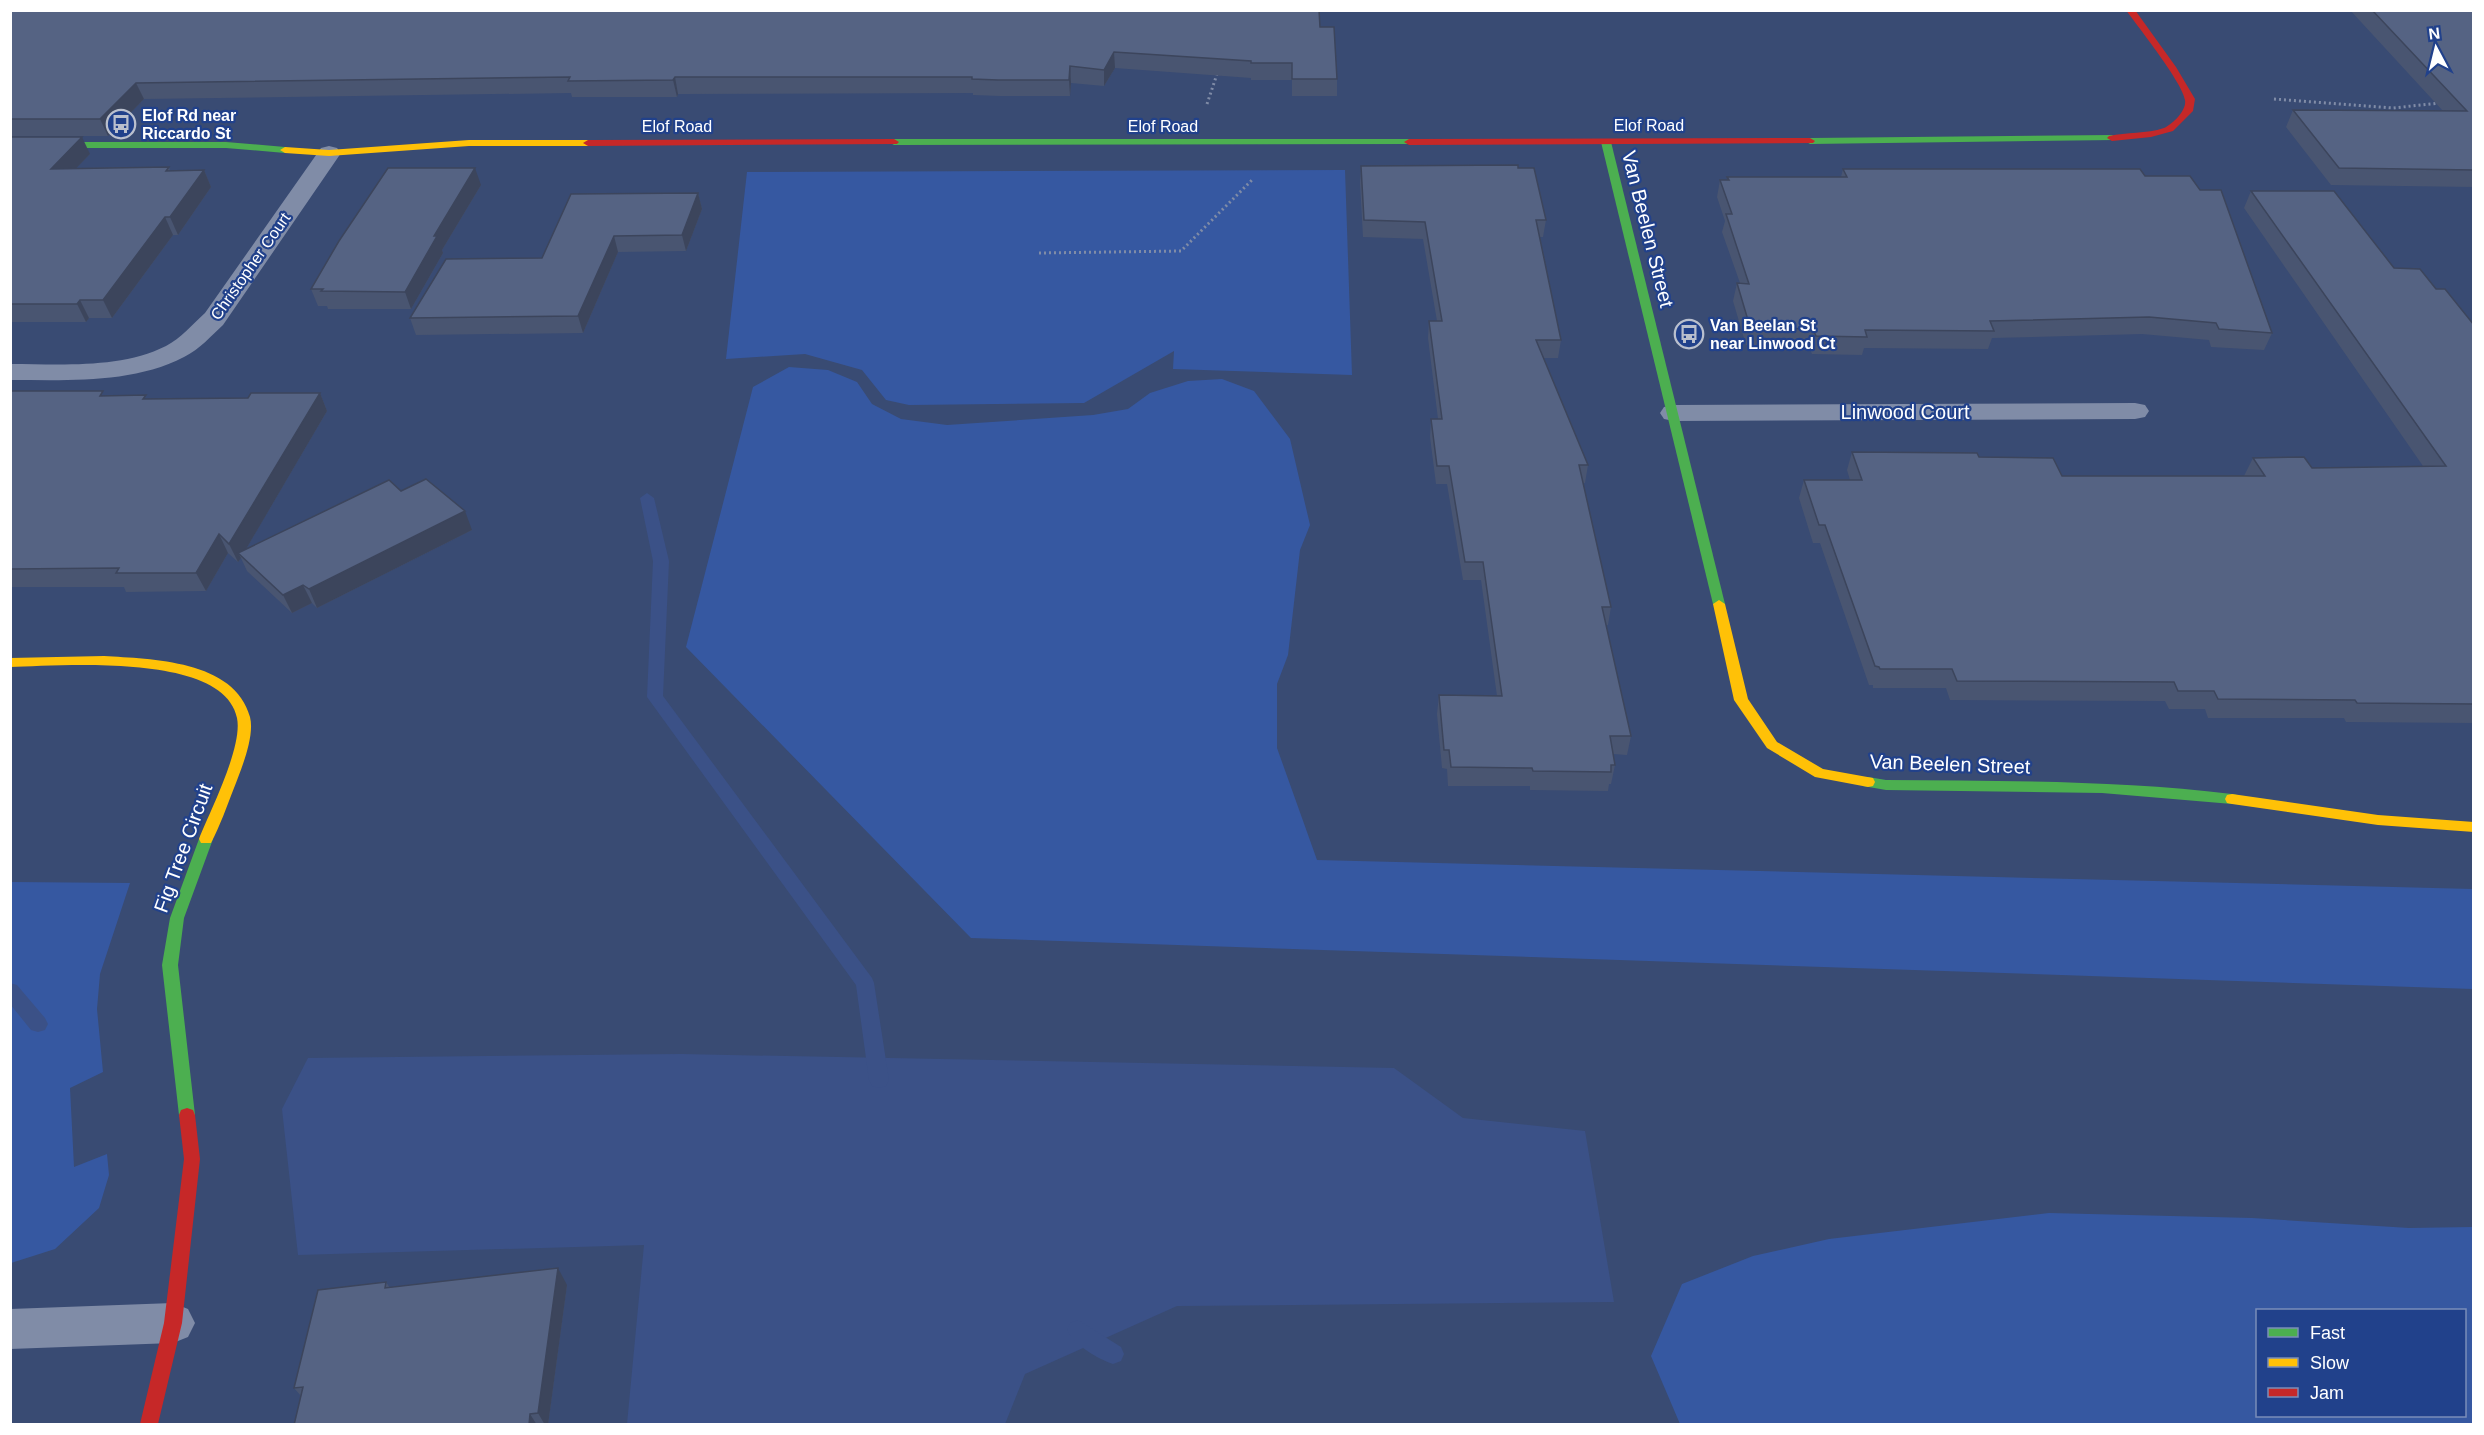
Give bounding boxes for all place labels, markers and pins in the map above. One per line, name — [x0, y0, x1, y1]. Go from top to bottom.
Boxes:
place label: Elof Rd near Riccardo St — [142, 107, 236, 142]
bus stop icon: Elof Rd near Riccardo St — [105, 108, 137, 140]
place label: Van Beelan St near Linwood Ct — [1710, 317, 1836, 352]
bus stop icon: Van Beelan St near Linwood Ct — [1673, 318, 1705, 350]

